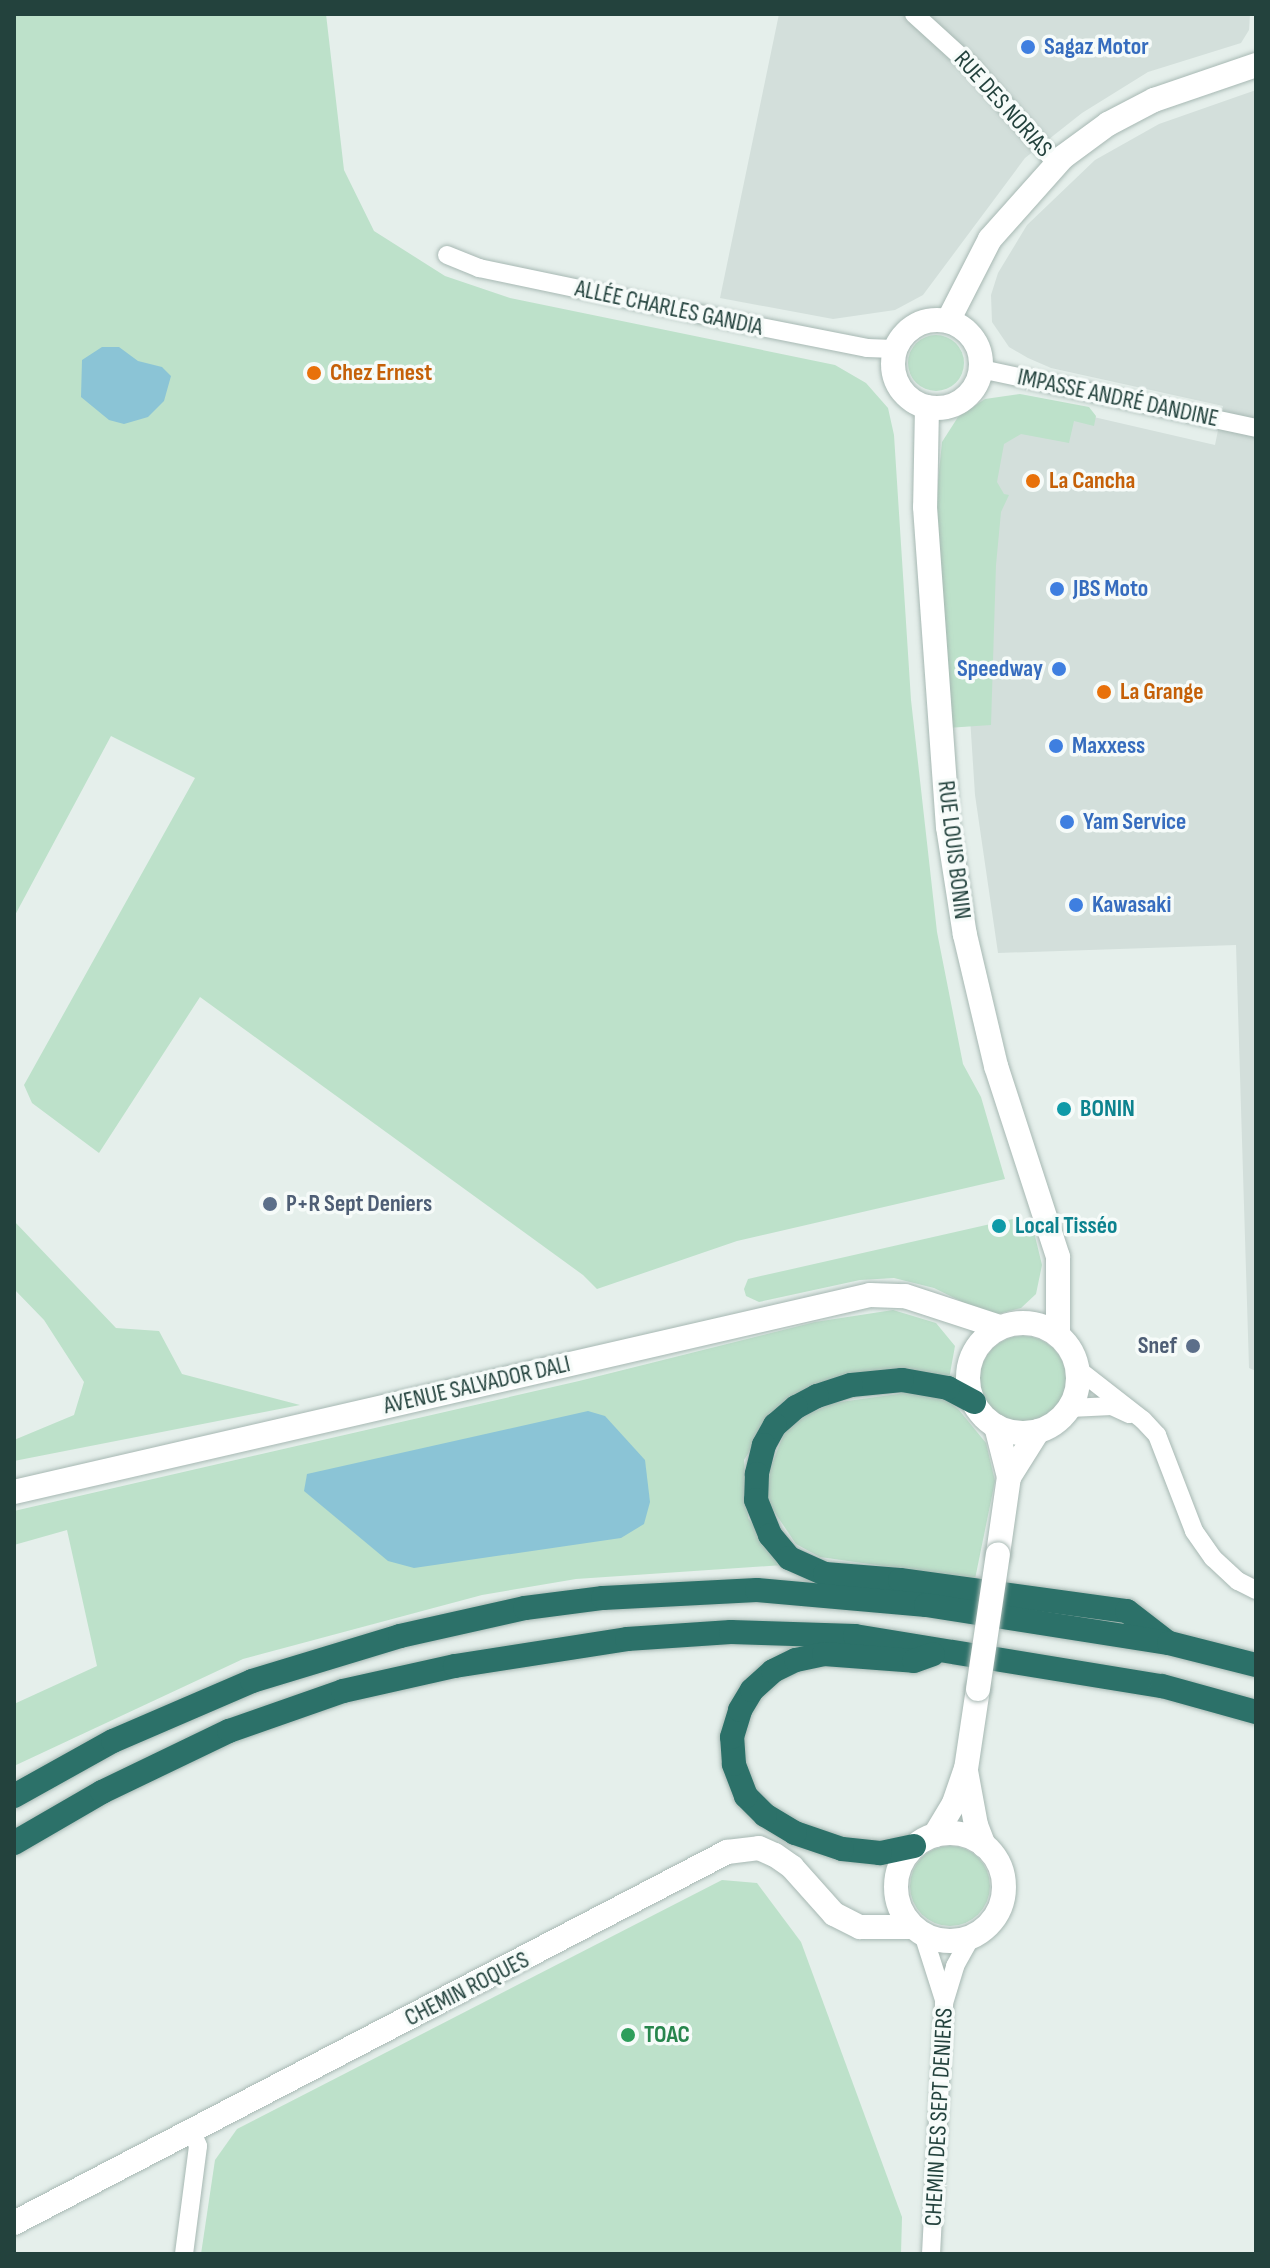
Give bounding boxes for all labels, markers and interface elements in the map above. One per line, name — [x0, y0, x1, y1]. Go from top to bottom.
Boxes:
place label: Sagaz Motor — [1044, 33, 1149, 61]
marker: Sagaz Motor — [1019, 38, 1037, 56]
street label: RUE DES NORIAS — [948, 45, 1058, 163]
street label: ALLÉE CHARLES GANDIA — [573, 274, 765, 342]
place label: Chez Ernest — [330, 359, 432, 387]
street label: IMPASSE ANDRÉ DANDINE — [1015, 363, 1221, 433]
marker: Chez Ernest — [305, 364, 323, 382]
place label: La Cancha — [1049, 467, 1135, 495]
marker: La Cancha — [1024, 472, 1042, 490]
place label: JBS Moto — [1073, 575, 1148, 603]
marker: JBS Moto — [1048, 580, 1066, 598]
place label: Speedway — [957, 655, 1043, 683]
marker: Speedway — [1050, 660, 1068, 678]
place label: La Grange — [1120, 678, 1204, 706]
marker: La Grange — [1095, 683, 1113, 701]
place label: Maxxess — [1072, 732, 1145, 760]
marker: Maxxess — [1047, 737, 1065, 755]
street label: RUE LOUIS BONIN — [931, 779, 977, 921]
place label: Yam Service — [1083, 808, 1186, 836]
marker: Yam Service — [1058, 813, 1076, 831]
place label: Kawasaki — [1092, 891, 1171, 919]
marker: Kawasaki — [1067, 896, 1085, 914]
place label: BONIN — [1080, 1095, 1135, 1123]
marker: BONIN — [1055, 1100, 1073, 1118]
place label: P+R Sept Deniers — [286, 1190, 432, 1218]
marker: P+R Sept Deniers — [261, 1195, 279, 1213]
place label: Local Tisséo — [1015, 1212, 1117, 1240]
marker: Local Tisséo — [990, 1217, 1008, 1235]
place label: Snef — [1138, 1332, 1177, 1360]
marker: Snef — [1184, 1337, 1202, 1355]
street label: AVENUE SALVADOR DALI — [381, 1350, 573, 1420]
street label: CHEMIN ROQUES — [400, 1945, 534, 2033]
street label: CHEMIN DES SEPT DENIERS — [919, 2007, 959, 2227]
place label: TOAC — [644, 2021, 690, 2049]
marker: TOAC — [619, 2026, 637, 2044]

